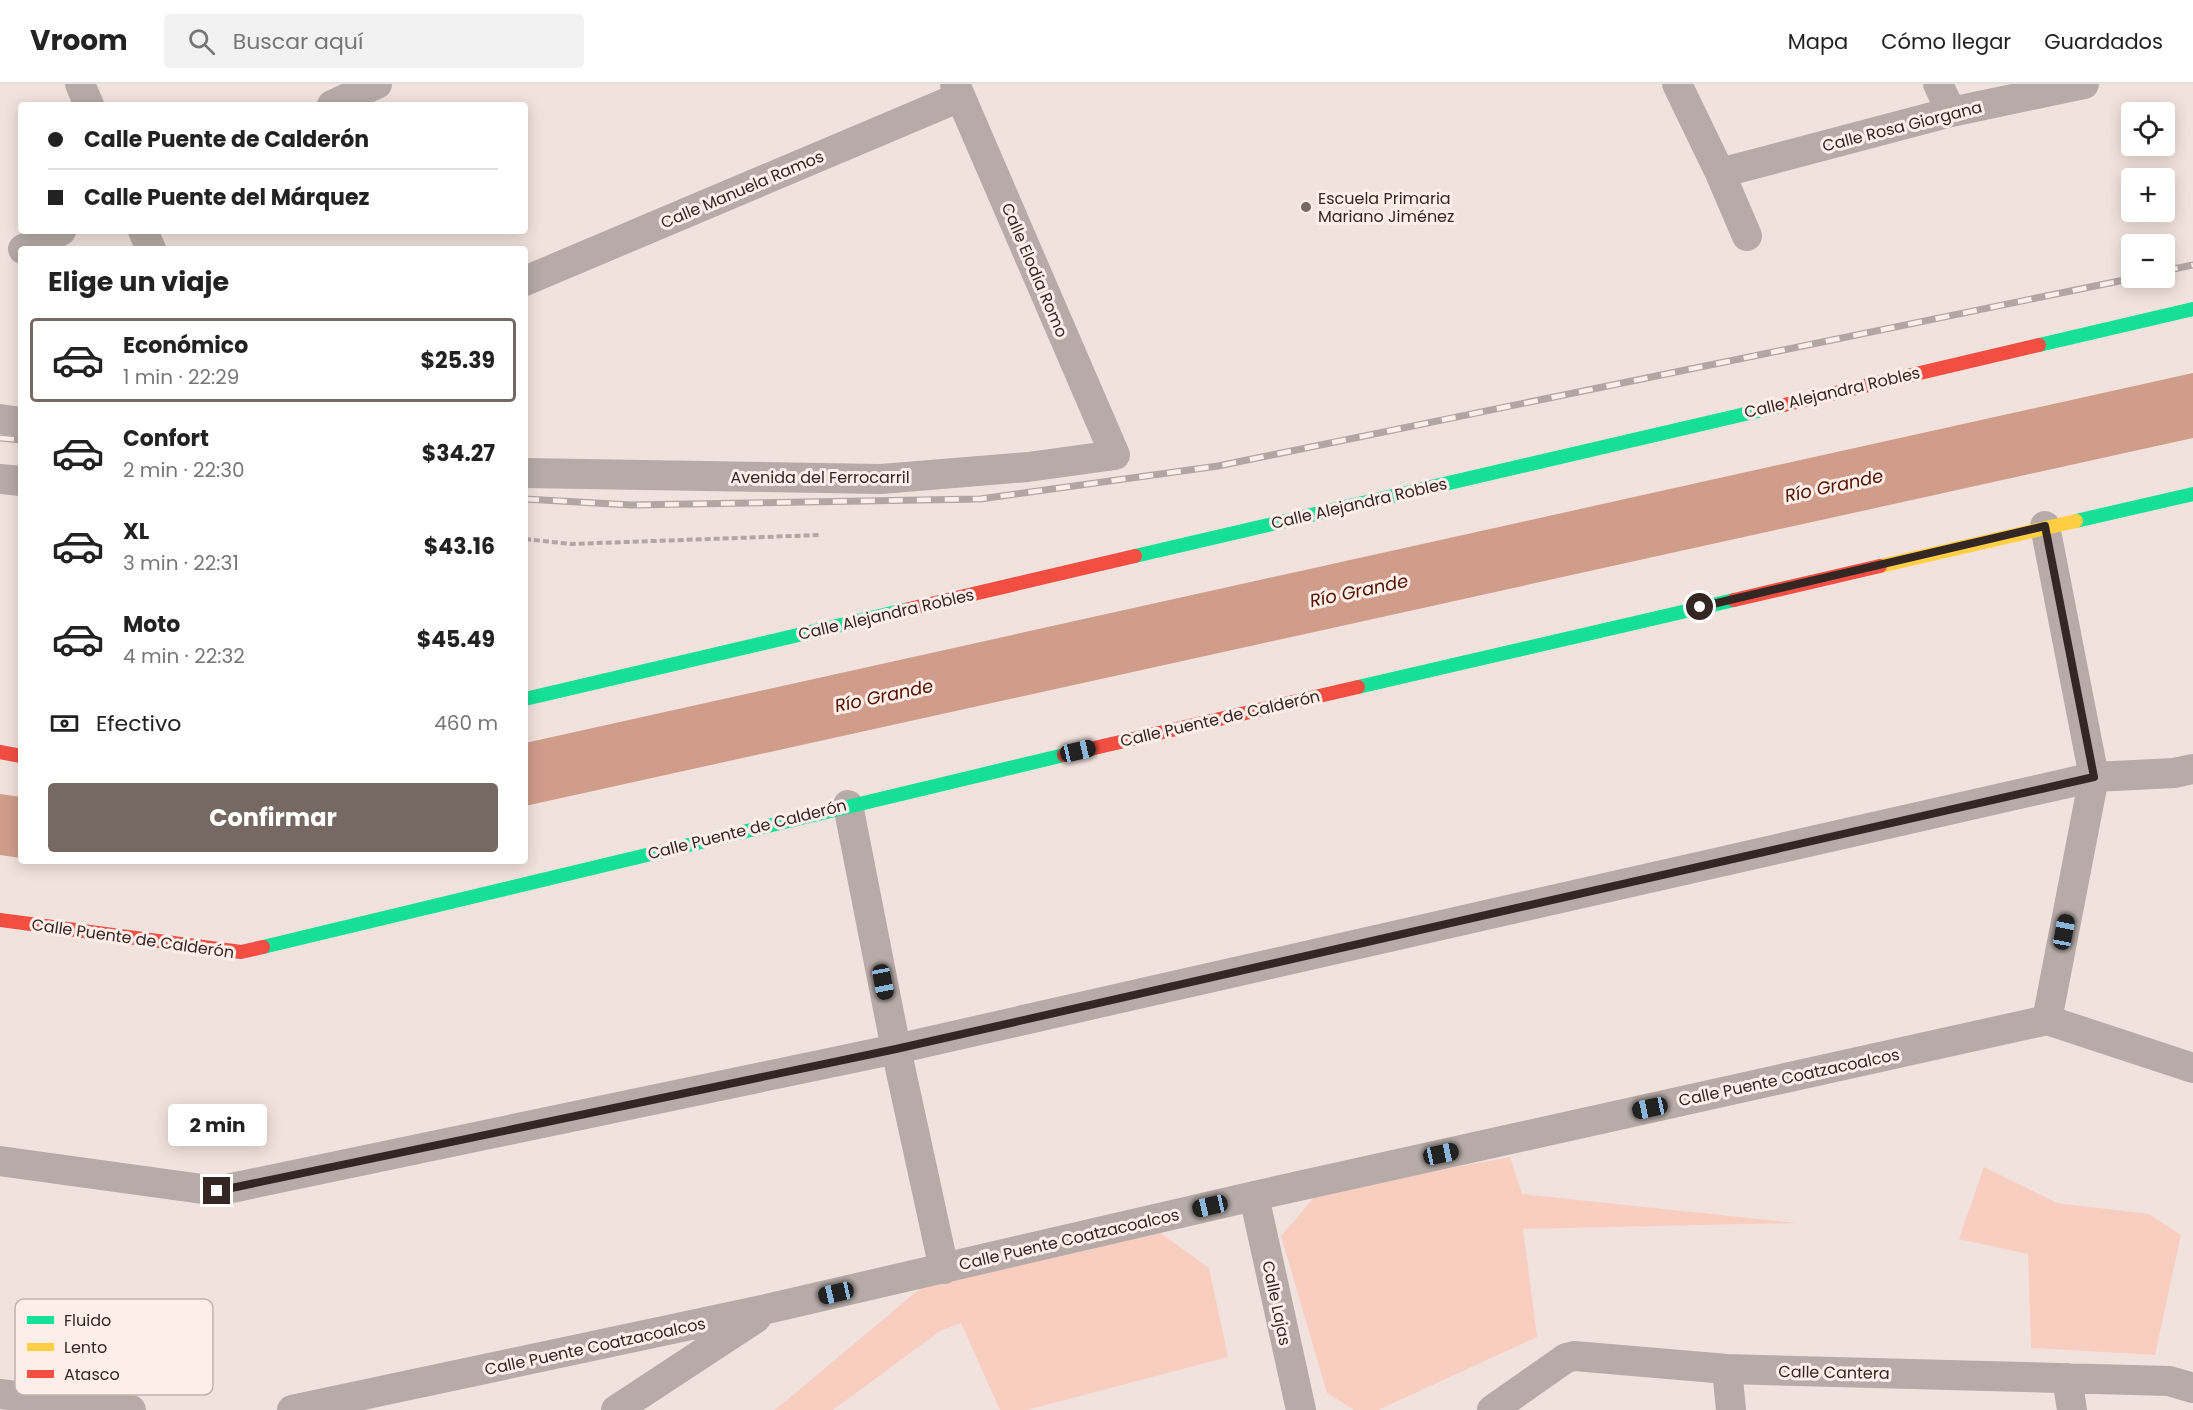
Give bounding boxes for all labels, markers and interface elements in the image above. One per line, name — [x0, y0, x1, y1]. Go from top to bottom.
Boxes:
search box — [164, 14, 584, 68]
text: Vroom — [30, 21, 128, 60]
icon: search — [185, 25, 218, 58]
text: Buscar aquí — [233, 26, 363, 57]
text: Mapa — [1788, 27, 1848, 56]
text: Cómo llegar — [1881, 27, 2011, 56]
text: Guardados — [2044, 27, 2163, 56]
street label: Calle Rosa Giorgana — [1820, 95, 1984, 157]
map controls — [2121, 102, 2175, 288]
button: locate — [2121, 102, 2175, 156]
text: Calle Puente de Calderón — [84, 124, 369, 155]
street label: Calle Manuela Ramos — [657, 145, 827, 234]
button: + — [2121, 168, 2175, 222]
text: Calle Puente del Márquez — [84, 182, 369, 213]
place label: Escuela Primaria Mariano Jiménez — [1318, 187, 1454, 228]
street label: Calle Elodia Romo — [996, 199, 1073, 341]
marker: Escuela Primaria Mariano Jiménez — [1299, 200, 1313, 214]
button: − — [2121, 234, 2175, 288]
text: Elige un viaje — [48, 263, 229, 300]
text: Económico — [123, 330, 248, 361]
icon: car — [51, 333, 105, 387]
text: $25.39 — [421, 345, 495, 376]
street label: Calle Alejandra Robles — [1742, 361, 1922, 424]
text: 1 min · 22:29 — [123, 363, 239, 391]
text: Confort — [123, 423, 209, 454]
icon: car — [51, 426, 105, 480]
text: $34.27 — [422, 438, 495, 469]
text: 2 min · 22:30 — [123, 456, 245, 484]
water label: Río Grande — [1782, 463, 1885, 508]
street label: Avenida del Ferrocarril — [730, 466, 910, 489]
street label: Calle Alejandra Robles — [1269, 472, 1449, 535]
text: XL — [123, 516, 149, 547]
icon: car — [51, 519, 105, 573]
text: $43.16 — [424, 531, 495, 562]
text: 3 min · 22:31 — [123, 549, 239, 577]
water label: Río Grande — [1307, 568, 1410, 613]
street label: Calle Alejandra Robles — [796, 583, 976, 646]
route start — [1686, 593, 1713, 620]
text: Moto — [123, 609, 180, 640]
icon: car — [51, 612, 105, 666]
text: $45.49 — [417, 624, 495, 655]
text: 4 min · 22:32 — [123, 642, 245, 670]
water label: Río Grande — [832, 673, 935, 718]
street label: Calle Puente de Calderón — [1118, 684, 1322, 753]
icon: cash — [48, 707, 81, 740]
text: Efectivo — [96, 708, 181, 739]
text: 460 m — [434, 709, 498, 737]
car — [1058, 738, 1098, 764]
button: Confirmar — [48, 783, 498, 852]
street label: Calle Puente de Calderón — [645, 794, 849, 865]
street label: Calle Puente de Calderón — [30, 913, 236, 964]
car — [2052, 913, 2076, 951]
car — [871, 963, 895, 1001]
street label: Calle Puente Coatzacoalcos — [1677, 1043, 1902, 1112]
car — [1631, 1095, 1669, 1121]
callout: 2 min — [168, 1104, 266, 1146]
text: 2 min — [189, 1111, 246, 1139]
car — [1422, 1141, 1460, 1167]
route end — [203, 1177, 230, 1204]
car — [1190, 1193, 1230, 1219]
street label: Calle Puente Coatzacoalcos — [957, 1203, 1181, 1276]
street label: Calle Lajas — [1256, 1259, 1297, 1348]
car — [816, 1280, 856, 1306]
legend — [15, 1299, 213, 1395]
text: Fluido — [64, 1309, 111, 1332]
street label: Calle Puente Coatzacoalcos — [483, 1312, 708, 1381]
text: Lento — [64, 1336, 107, 1359]
street label: Calle Cantera — [1778, 1360, 1890, 1385]
text: Atasco — [64, 1363, 120, 1386]

